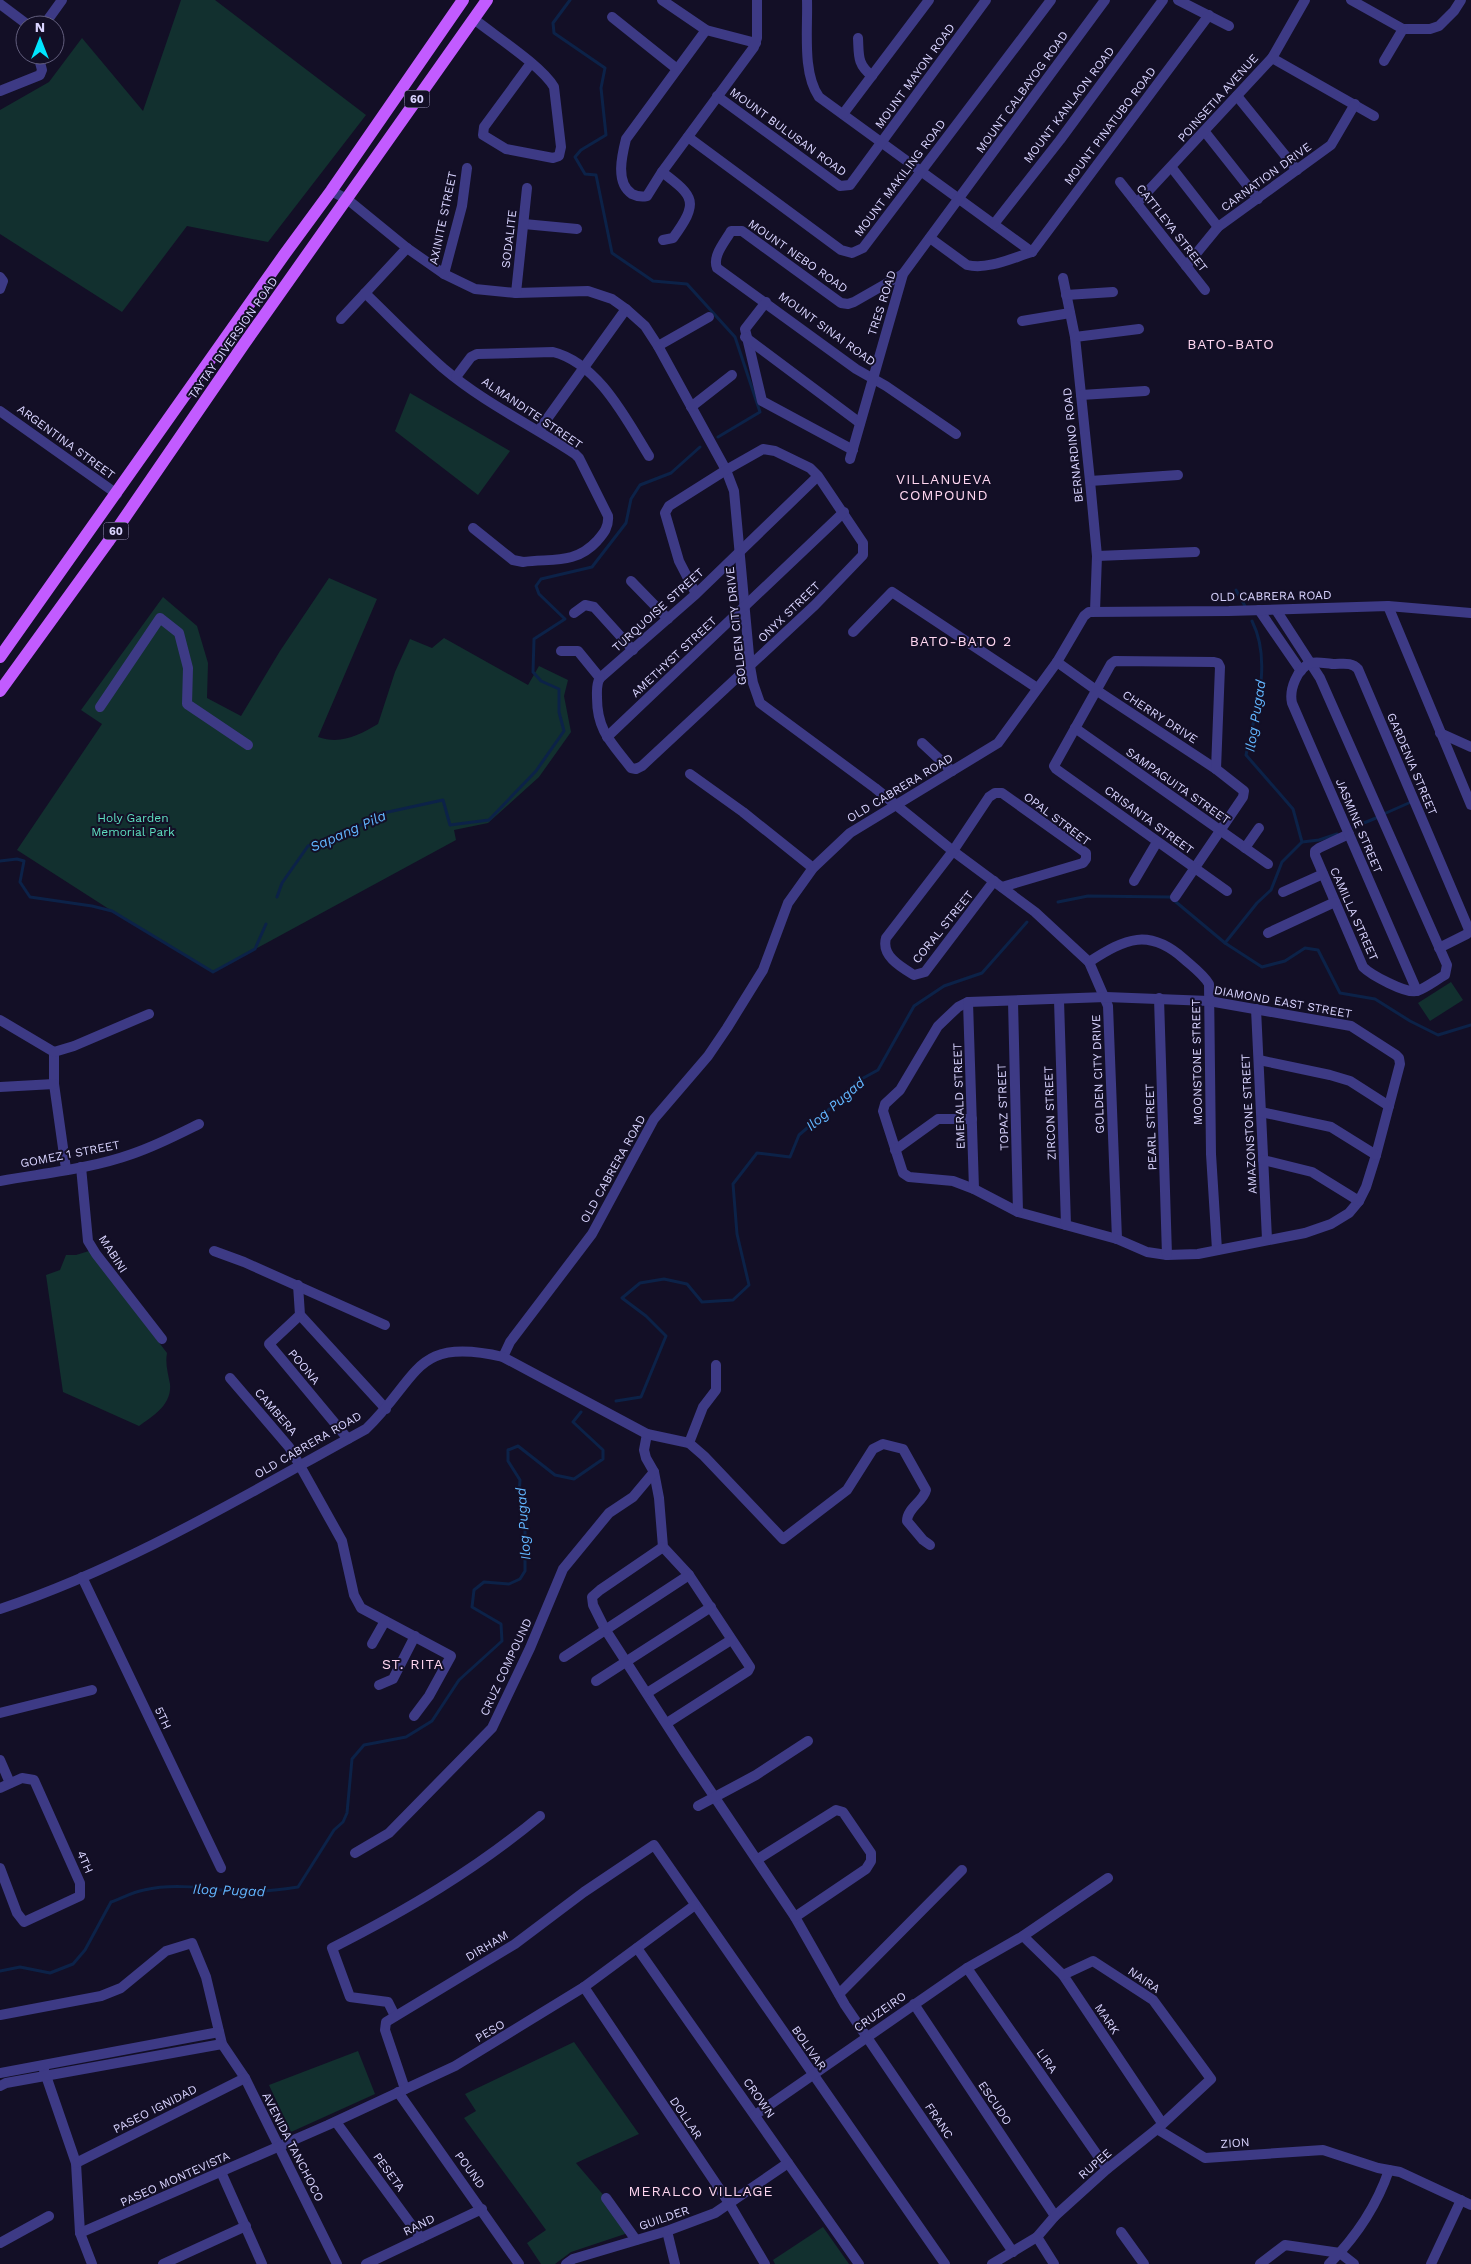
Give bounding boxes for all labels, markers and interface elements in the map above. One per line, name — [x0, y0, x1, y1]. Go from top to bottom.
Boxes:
north arrow — [15, 15, 65, 65]
text: N — [35, 19, 45, 35]
street label: MOUNT MAYON ROAD — [872, 21, 958, 131]
street label: MOUNT CALBAYOG ROAD — [973, 28, 1071, 156]
street label: MOUNT KANLAON ROAD — [1021, 44, 1117, 166]
street label: POINSETIA AVENUE — [1175, 51, 1261, 145]
street label: MOUNT PINATUBO ROAD — [1061, 64, 1159, 188]
street label: MOUNT BULUSAN ROAD — [727, 85, 849, 179]
road number: 60 — [404, 90, 430, 108]
street label: MOUNT MAKILING ROAD — [851, 117, 949, 239]
street label: CARNATION DRIVE — [1218, 139, 1314, 214]
street label: AXINITE STREET — [426, 170, 460, 266]
street label: CATTLEYA STREET — [1134, 181, 1210, 275]
street label: SODALITE — [498, 209, 520, 269]
street label: MOUNT NEBO ROAD — [746, 216, 850, 296]
street label: TRES ROAD — [865, 269, 899, 337]
street label: TAYTAY DIVERSION ROAD — [185, 274, 281, 402]
street label: MOUNT SINAI ROAD — [776, 289, 878, 369]
district label: BATO-BATO — [1187, 336, 1275, 352]
street label: ALMANDITE STREET — [479, 374, 585, 452]
street label: BERNARDINO ROAD — [1060, 387, 1086, 503]
street label: ARGENTINA STREET — [14, 402, 118, 482]
district label: VILLANUEVA COMPOUND — [896, 471, 992, 503]
road number: 60 — [104, 522, 128, 540]
street label: TURQUOISE STREET — [609, 565, 707, 655]
street label: GOLDEN CITY DRIVE — [723, 566, 749, 686]
street label: ONYX STREET — [755, 579, 823, 645]
street label: OLD CABRERA ROAD — [1210, 588, 1332, 604]
street label: AMETHYST STREET — [628, 614, 720, 700]
district label: BATO-BATO 2 — [910, 633, 1012, 649]
water label: Ilog Pugad — [1241, 679, 1269, 753]
street label: CHERRY DRIVE — [1120, 688, 1200, 747]
street label: GARDENIA STREET — [1384, 711, 1440, 817]
street label: SAMPAGUITA STREET — [1123, 745, 1233, 827]
street label: OLD CABRERA ROAD — [844, 751, 956, 825]
street label: JASMINE STREET — [1333, 777, 1385, 875]
street label: CRISANTA STREET — [1102, 783, 1196, 857]
street label: OPAL STREET — [1021, 789, 1093, 849]
water label: Sapang Pila — [308, 807, 389, 855]
park label: Holy Garden Memorial Park — [91, 811, 175, 839]
street label: CAMILLA STREET — [1327, 865, 1381, 963]
street label: CORAL STREET — [909, 888, 977, 966]
street label: DIAMOND EAST STREET — [1213, 983, 1353, 1021]
street label: MOONSTONE STREET — [1189, 999, 1205, 1125]
street label: GOLDEN CITY DRIVE — [1089, 1014, 1107, 1134]
street label: EMERALD STREET — [950, 1043, 968, 1149]
street label: AMAZONSTONE STREET — [1238, 1054, 1260, 1194]
street label: TOPAZ STREET — [994, 1063, 1012, 1151]
street label: ZIRCON STREET — [1041, 1066, 1059, 1160]
water label: Ilog Pugad — [802, 1074, 868, 1134]
street label: PEARL STREET — [1142, 1083, 1160, 1171]
street label: OLD CABRERA ROAD — [577, 1113, 649, 1225]
street label: GOMEZ 1 STREET — [19, 1138, 121, 1170]
street label: MABINI — [96, 1233, 130, 1275]
street label: POONA — [285, 1346, 323, 1388]
street label: CAMBERA — [252, 1386, 300, 1438]
street label: OLD CABRERA ROAD — [252, 1409, 364, 1481]
water label: Ilog Pugad — [512, 1487, 534, 1561]
street label: CRUZ COMPOUND — [477, 1616, 535, 1718]
district label: ST. RITA — [382, 1656, 444, 1672]
street label: 5TH — [152, 1705, 174, 1731]
street label: 4TH — [74, 1849, 96, 1875]
water label: Ilog Pugad — [192, 1881, 266, 1899]
street label: DIRHAM — [463, 1928, 511, 1964]
street label: NAIRA — [1125, 1964, 1163, 1996]
street label: CRUZEIRO — [851, 1989, 909, 2035]
street label: MARK — [1092, 2001, 1122, 2037]
street label: PESO — [473, 2017, 507, 2045]
street label: BOLIVAR — [789, 2023, 829, 2073]
street label: LIRA — [1034, 2046, 1060, 2076]
street label: CROWN — [740, 2075, 778, 2121]
street label: ESCUDO — [975, 2078, 1015, 2128]
street label: PASEO IGNIDAD — [111, 2082, 199, 2136]
street label: AVENIDA TANCHOCO — [259, 2090, 327, 2204]
street label: DOLLAR — [667, 2094, 705, 2142]
street label: FRANC — [922, 2100, 956, 2142]
street label: ZION — [1220, 2135, 1250, 2151]
street label: RUPEE — [1076, 2146, 1115, 2182]
street label: PASEO MONTEVISTA — [118, 2148, 232, 2209]
street label: POUND — [452, 2149, 488, 2191]
street label: PESETA — [370, 2150, 408, 2194]
district label: MERALCO VILLAGE — [629, 2183, 773, 2199]
street label: GUILDER — [637, 2203, 691, 2233]
street label: RAND — [401, 2211, 437, 2239]

